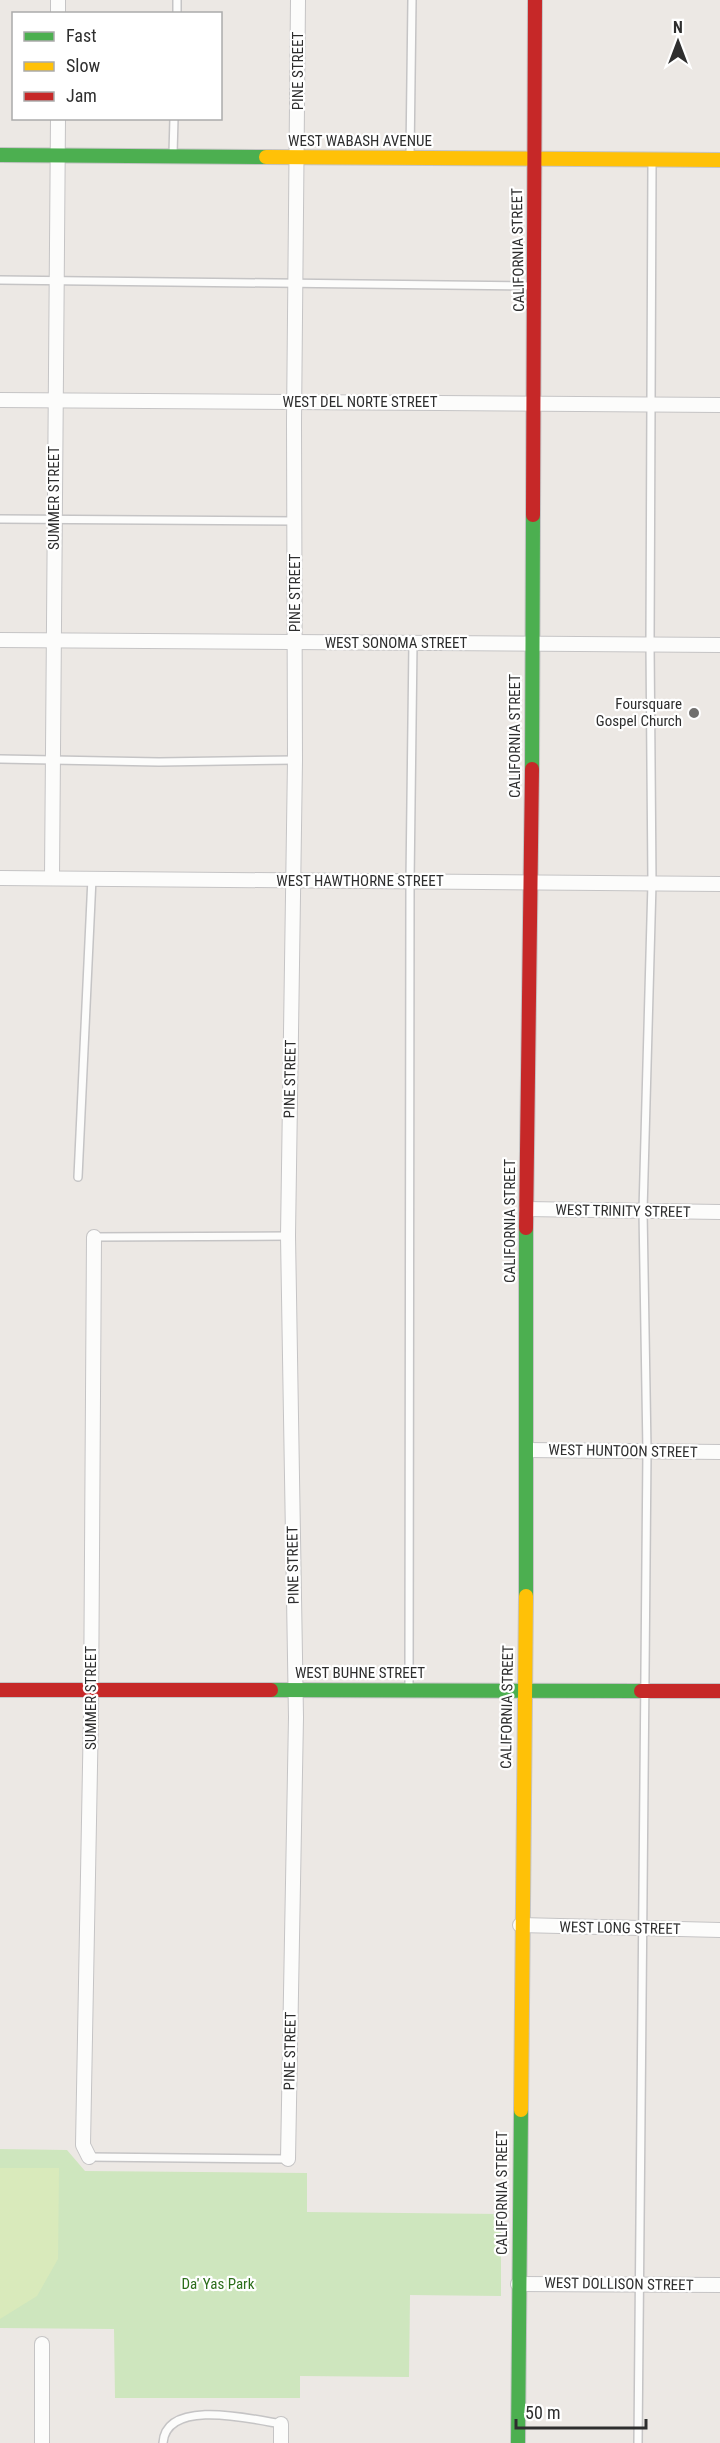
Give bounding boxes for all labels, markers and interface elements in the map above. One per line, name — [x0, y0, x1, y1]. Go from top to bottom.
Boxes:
legend — [12, 12, 222, 120]
north arrow — [648, 12, 708, 72]
text: N — [673, 18, 683, 37]
text: Fast — [66, 25, 97, 46]
street label: PINE STREET — [289, 31, 307, 110]
text: Slow — [66, 55, 101, 76]
text: Jam — [66, 85, 97, 106]
street label: WEST WABASH AVENUE — [288, 132, 432, 150]
street label: CALIFORNIA STREET — [508, 188, 528, 312]
street label: WEST DEL NORTE STREET — [282, 393, 438, 411]
street label: SUMMER STREET — [45, 446, 63, 550]
street label: PINE STREET — [286, 553, 304, 632]
street label: WEST SONOMA STREET — [325, 634, 468, 652]
street label: CALIFORNIA STREET — [506, 674, 524, 798]
place label: Foursquare Gospel Church — [596, 695, 682, 730]
marker: Foursquare Gospel Church — [687, 706, 701, 720]
street label: WEST HAWTHORNE STREET — [276, 872, 444, 890]
street label: PINE STREET — [280, 1039, 300, 1118]
street label: CALIFORNIA STREET — [501, 1159, 519, 1283]
street label: WEST TRINITY STREET — [555, 1201, 691, 1221]
street label: WEST HUNTOON STREET — [548, 1441, 698, 1461]
street label: PINE STREET — [283, 1525, 303, 1604]
street label: CALIFORNIA STREET — [497, 1645, 517, 1769]
street label: SUMMER STREET — [82, 1646, 100, 1750]
street label: WEST BUHNE STREET — [295, 1664, 425, 1682]
street label: WEST LONG STREET — [559, 1918, 681, 1938]
street label: PINE STREET — [280, 2011, 300, 2090]
street label: CALIFORNIA STREET — [493, 2131, 511, 2255]
street label: WEST DOLLISON STREET — [544, 2274, 694, 2294]
park label: Da' Yas Park — [182, 2275, 255, 2293]
scale bar — [516, 2392, 646, 2430]
text: 50 m — [525, 2402, 560, 2423]

